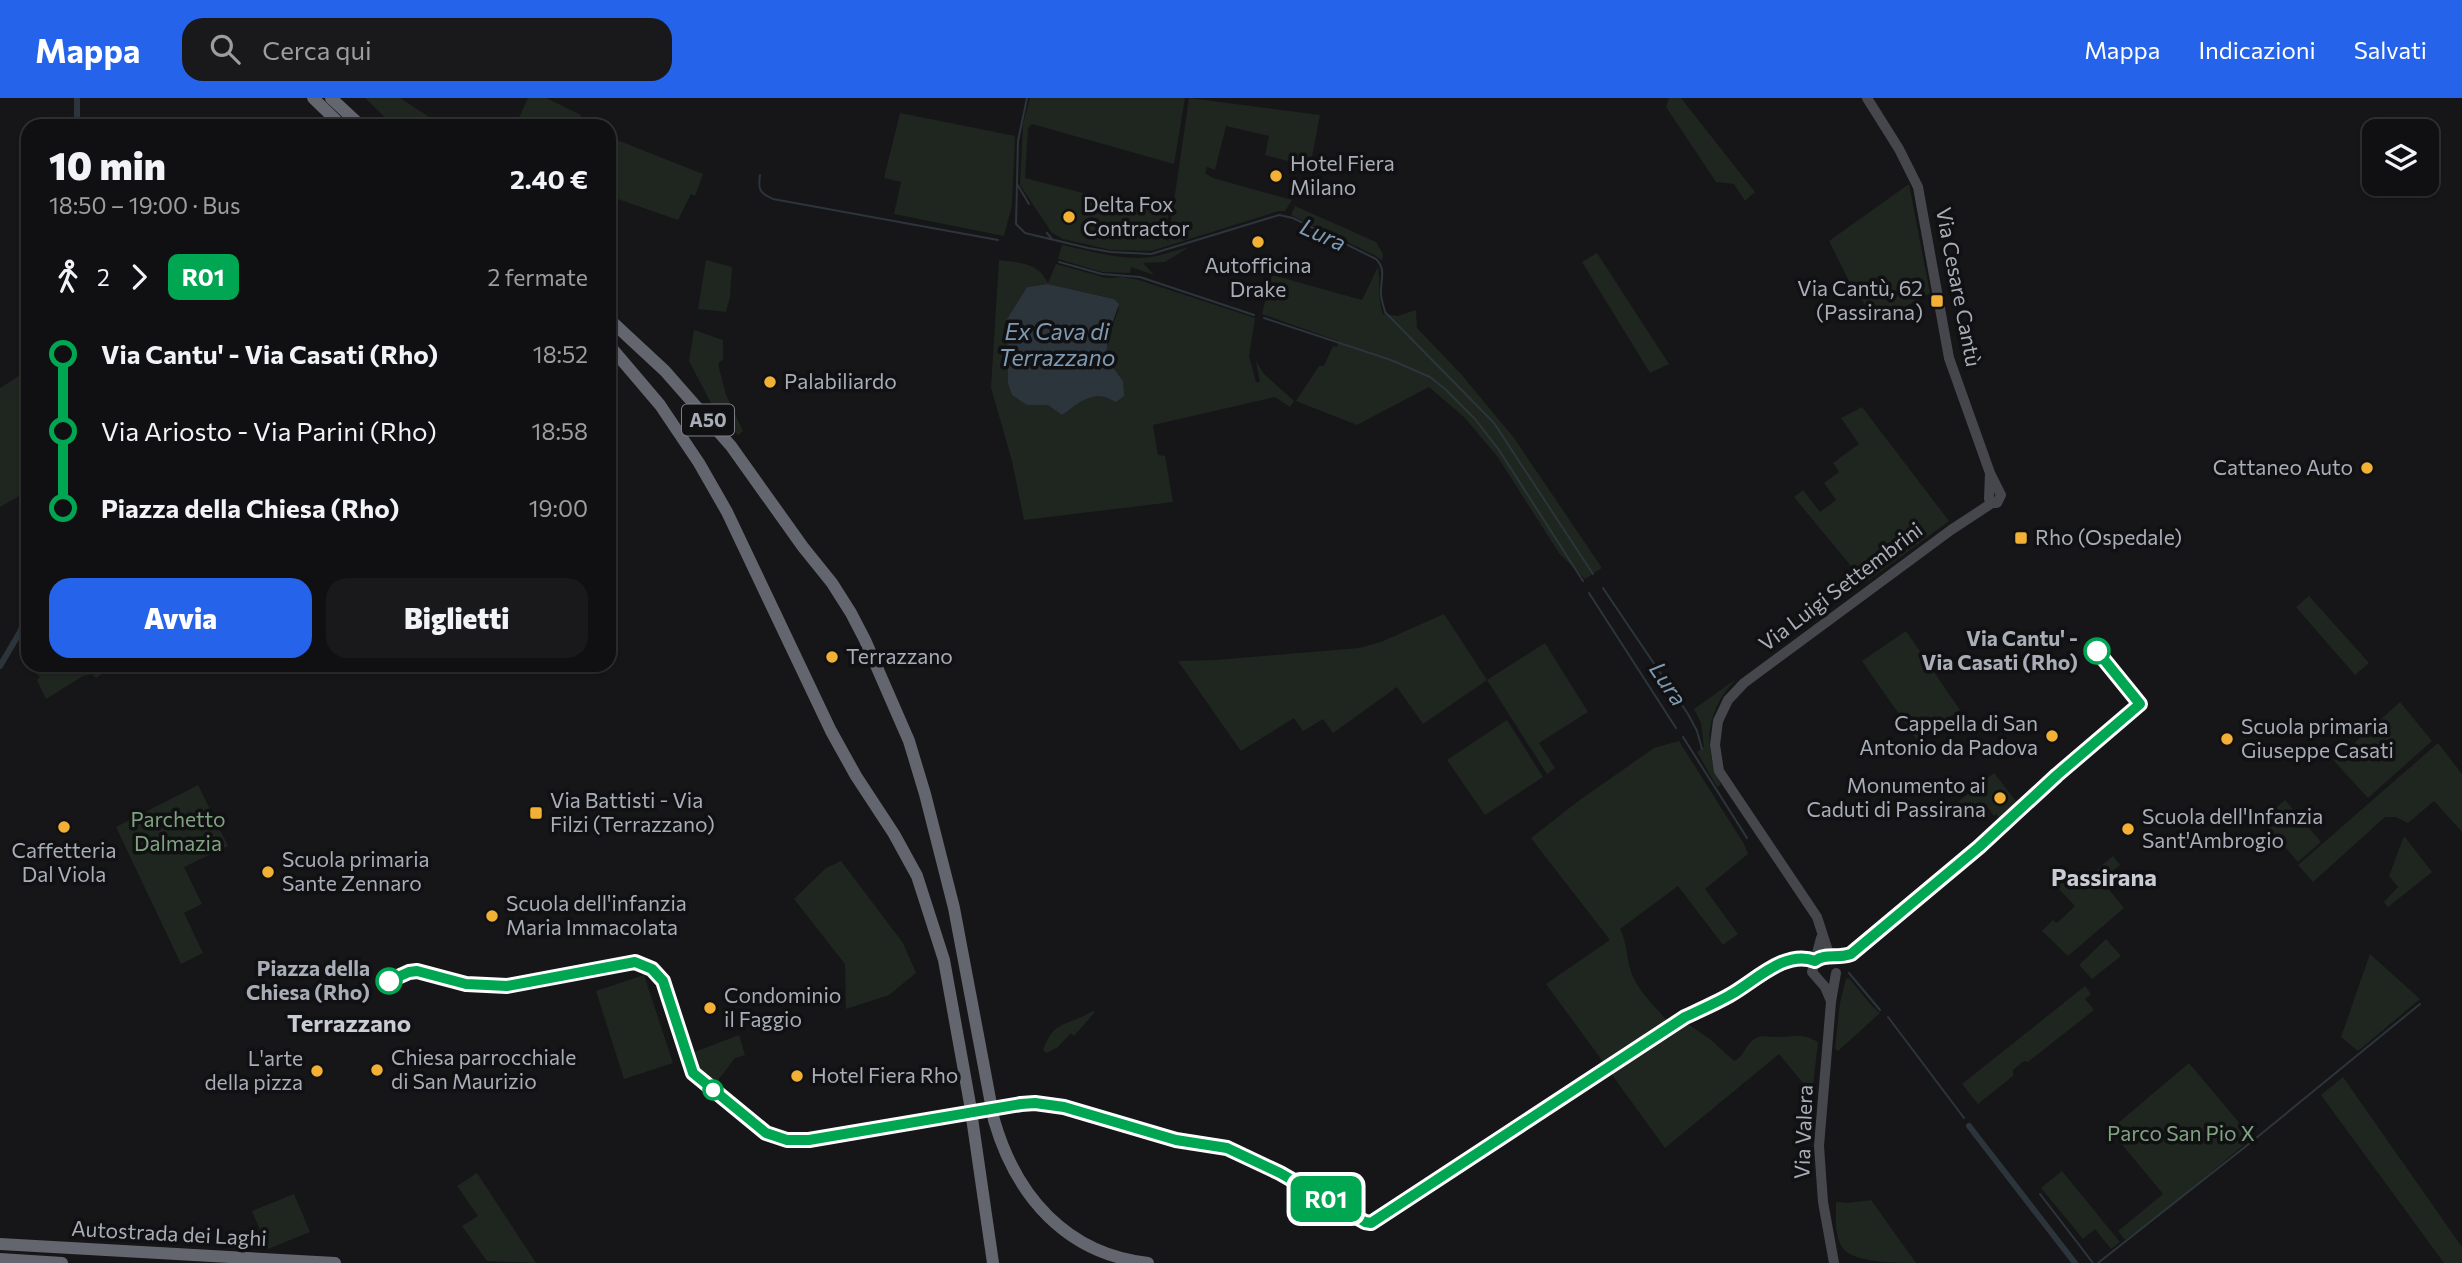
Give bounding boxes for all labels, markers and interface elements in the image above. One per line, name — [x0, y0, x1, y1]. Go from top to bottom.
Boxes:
search box — [182, 18, 672, 81]
text: Mappa — [35, 29, 140, 70]
icon: search — [206, 30, 244, 68]
text: Cerca qui — [262, 34, 372, 65]
text: Mappa — [2084, 35, 2160, 64]
text: Indicazioni — [2198, 35, 2316, 64]
text: Salvati — [2354, 35, 2427, 64]
map controls — [2362, 119, 2439, 196]
button: layers — [2362, 119, 2439, 196]
text: 10 min — [49, 141, 166, 188]
place label: Hotel Fiera Milano — [1290, 150, 1395, 199]
text: 2.40 € — [510, 163, 588, 194]
marker: Hotel Fiera Milano — [1268, 168, 1284, 184]
text: 18:50 – 19:00 · Bus — [49, 191, 240, 219]
place label: Delta Fox Contractor — [1083, 191, 1190, 240]
street label: Via Cesare Cantù — [1932, 205, 1987, 368]
marker: Delta Fox Contractor — [1061, 209, 1077, 225]
water label: Lura — [1296, 212, 1351, 256]
marker: Autofficina Drake — [1250, 234, 1266, 250]
place label: Autofficina Drake — [1204, 252, 1312, 301]
icon: walk — [49, 258, 87, 296]
icon: forward — [120, 258, 158, 296]
text: R01 — [182, 262, 225, 291]
text: 2 — [97, 263, 110, 291]
text: 2 fermate — [488, 263, 588, 291]
place label: Via Cantù, 62 (Passirana) — [1797, 275, 1923, 324]
marker: Via Cantù, 62 (Passirana) — [1929, 293, 1945, 309]
water label: Ex Cava di Terrazzano — [998, 317, 1116, 371]
text: Via Cantu' - Via Casati (Rho) — [101, 338, 438, 369]
text: 18:52 — [533, 340, 588, 368]
place label: Palabiliardo — [784, 368, 897, 393]
marker: Palabiliardo — [762, 374, 778, 390]
road number: A50 — [682, 404, 734, 436]
text: Via Ariosto - Via Parini (Rho) — [101, 415, 437, 446]
text: 18:58 — [532, 417, 588, 445]
place label: Cattaneo Auto — [2213, 454, 2353, 479]
marker: Cattaneo Auto — [2359, 460, 2375, 476]
text: Piazza della Chiesa (Rho) — [101, 492, 399, 523]
text: 19:00 — [529, 494, 588, 522]
street label: Via Luigi Settembrini — [1753, 516, 1927, 655]
place label: Rho (Ospedale) — [2035, 524, 2182, 549]
marker: Rho (Ospedale) — [2013, 530, 2029, 546]
button: Avvia — [49, 578, 312, 658]
button: Biglietti — [326, 578, 588, 658]
place label: Via Cantu' - Via Casati (Rho) — [1922, 625, 2078, 674]
marker: Via Cantu' - Via Casati (Rho) — [2084, 638, 2110, 664]
place label: Terrazzano — [846, 643, 953, 668]
marker: Terrazzano — [824, 649, 840, 665]
water label: Lura — [1644, 656, 1694, 711]
place label: Cappella di San Antonio da Padova — [1859, 710, 2038, 759]
place label: Scuola primaria Giuseppe Casati — [2241, 713, 2394, 762]
marker: Cappella di San Antonio da Padova — [2044, 728, 2060, 744]
marker: Scuola primaria Giuseppe Casati — [2219, 731, 2235, 747]
place label: Monumento ai Caduti di Passirana — [1806, 772, 1986, 821]
place label: Via Battisti - Via Filzi (Terrazzano) — [550, 787, 715, 836]
marker: Monumento ai Caduti di Passirana — [1992, 790, 2008, 806]
place label: Scuola dell'Infanzia Sant'Ambrogio — [2142, 803, 2323, 852]
marker: Via Battisti - Via Filzi (Terrazzano) — [528, 805, 544, 821]
park label: Parchetto Dalmazia — [130, 806, 226, 855]
marker: Caffetteria Dal Viola — [56, 819, 72, 835]
marker: Scuola dell'Infanzia Sant'Ambrogio — [2120, 821, 2136, 837]
place label: Caffetteria Dal Viola — [12, 837, 116, 886]
place label: Scuola primaria Sante Zennaro — [282, 846, 430, 895]
district label: Passirana — [2051, 862, 2157, 891]
marker: Scuola primaria Sante Zennaro — [260, 864, 276, 880]
place label: Scuola dell'infanzia Maria Immacolata — [506, 890, 687, 939]
marker: Scuola dell'infanzia Maria Immacolata — [484, 908, 500, 924]
place label: Piazza della Chiesa (Rho) — [246, 955, 370, 1004]
marker: Piazza della Chiesa (Rho) — [376, 968, 402, 994]
place label: Condominio il Faggio — [724, 982, 841, 1031]
marker: Condominio il Faggio — [702, 1000, 718, 1016]
district label: Terrazzano — [287, 1008, 411, 1037]
place label: Chiesa parrocchiale di San Maurizio — [391, 1044, 576, 1093]
place label: L'arte della pizza — [204, 1045, 303, 1094]
marker: Chiesa parrocchiale di San Maurizio — [369, 1062, 385, 1078]
place label: Hotel Fiera Rho — [811, 1062, 958, 1087]
marker: L'arte della pizza — [309, 1063, 325, 1079]
marker: Hotel Fiera Rho — [789, 1068, 805, 1084]
unlabelled marker — [703, 1080, 723, 1100]
street label: Via Valera — [1788, 1084, 1817, 1180]
park label: Parco San Pio X — [2107, 1120, 2255, 1145]
line badge: R01 — [1286, 1176, 1366, 1222]
text: R01 — [1305, 1184, 1347, 1213]
street label: Autostrada dei Laghi — [71, 1215, 267, 1250]

